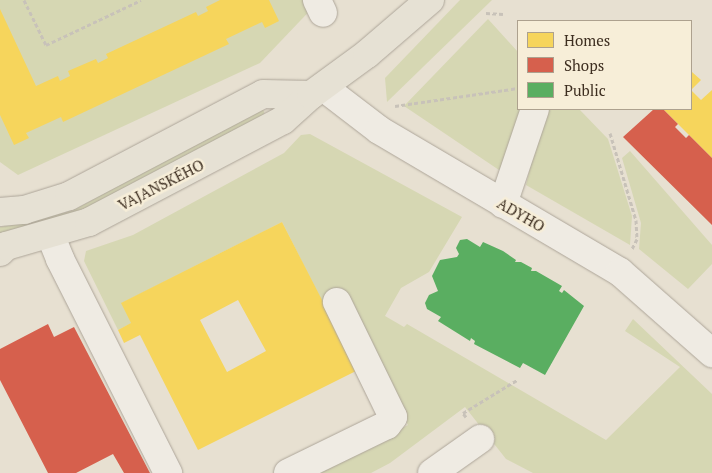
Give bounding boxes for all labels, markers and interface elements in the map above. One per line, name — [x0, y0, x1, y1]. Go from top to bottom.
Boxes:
legend — [517, 20, 692, 110]
text: Homes — [564, 30, 610, 50]
text: Shops — [564, 55, 604, 75]
text: Public — [564, 80, 606, 100]
street label: VAJANSKÉHO — [115, 156, 207, 214]
street label: ADYHO — [494, 194, 548, 236]

